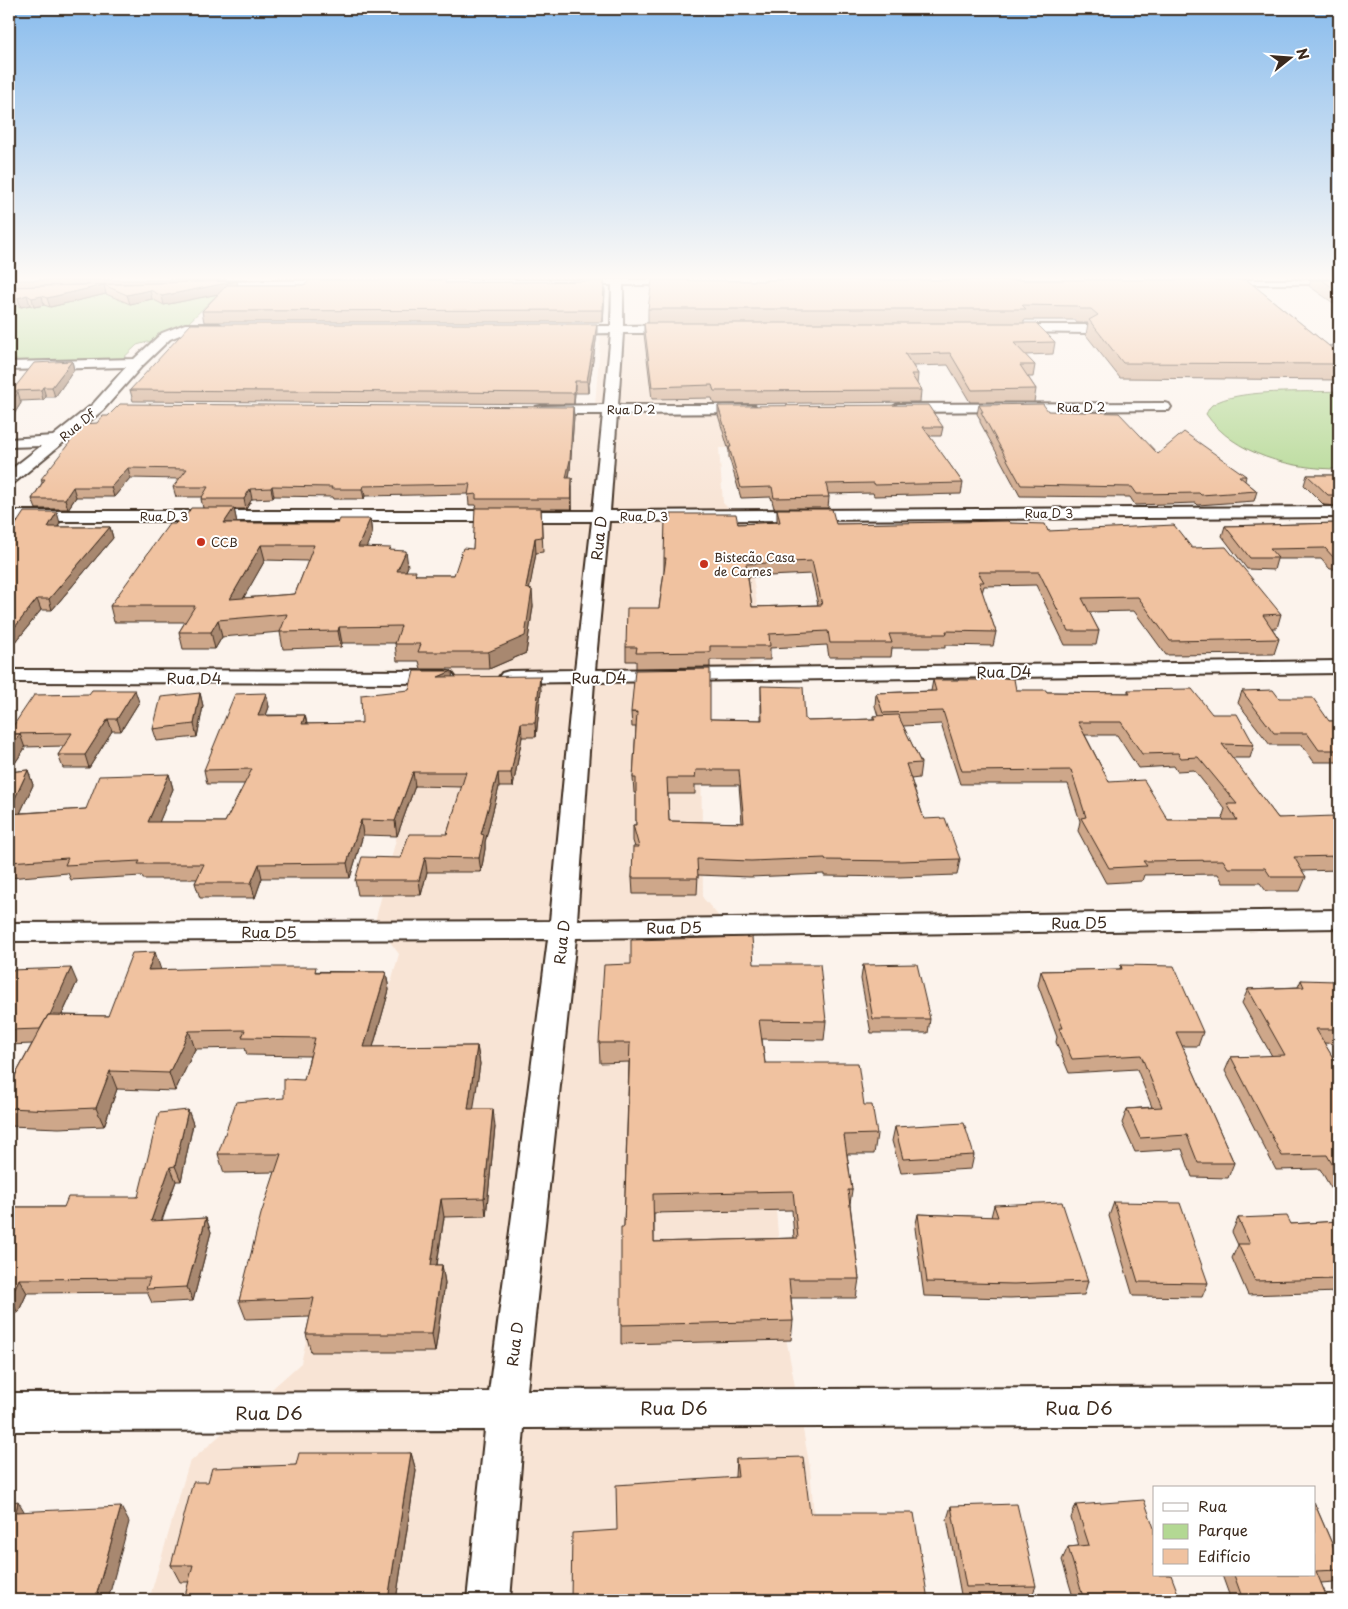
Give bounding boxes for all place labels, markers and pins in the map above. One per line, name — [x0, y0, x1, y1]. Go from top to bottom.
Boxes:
place label: CCB — [211, 533, 238, 551]
marker: CCB — [195, 536, 207, 548]
place label: Bistecão Casa de Carnes — [714, 548, 795, 580]
marker: Bistecão Casa de Carnes — [698, 558, 710, 570]

